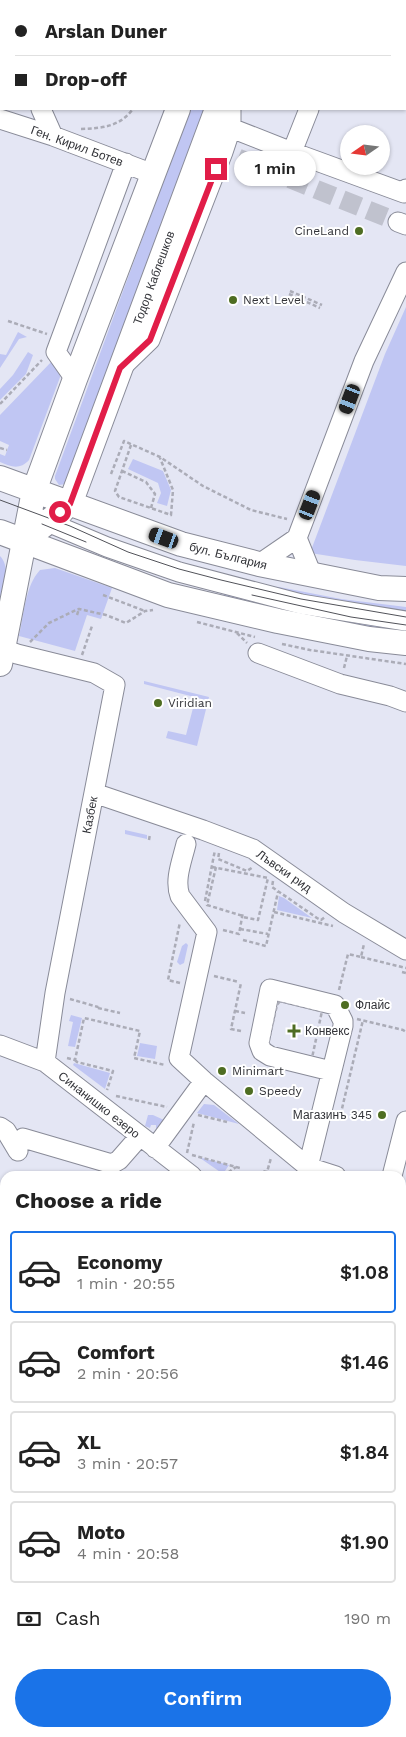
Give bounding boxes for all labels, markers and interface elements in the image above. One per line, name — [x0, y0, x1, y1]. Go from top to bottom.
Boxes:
text: Arslan Duner — [45, 20, 167, 43]
text: Drop-off — [45, 68, 127, 91]
street label: Ген. Кирил Ботев — [29, 123, 125, 169]
north arrow — [340, 125, 390, 175]
map controls — [340, 125, 390, 175]
callout: 1 min — [234, 152, 316, 186]
route end — [205, 158, 227, 180]
text: 1 min — [254, 159, 296, 178]
place label: CineLand — [294, 224, 349, 238]
marker: CineLand — [353, 225, 365, 237]
street label: Тодор Каблешков — [130, 229, 178, 327]
place label: Next Level — [243, 293, 305, 307]
marker: Next Level — [227, 294, 239, 306]
car — [337, 382, 362, 416]
car — [297, 488, 322, 522]
route start — [49, 501, 71, 523]
car — [147, 526, 180, 550]
street label: бул. България — [188, 540, 268, 572]
place label: Viridian — [168, 696, 212, 710]
marker: Viridian — [152, 697, 164, 709]
street label: Казбек — [80, 794, 101, 835]
street label: Лъвски рид — [254, 847, 314, 895]
place label: Флайс — [355, 998, 390, 1012]
marker: Флайс — [339, 999, 351, 1011]
marker: Конвекс — [287, 1024, 301, 1038]
place label: Конвекс — [305, 1024, 350, 1038]
place label: Minimart — [232, 1064, 284, 1078]
marker: Minimart — [216, 1065, 228, 1077]
street label: Синанишко езеро — [55, 1069, 143, 1141]
place label: Speedy — [259, 1084, 303, 1098]
marker: Speedy — [243, 1085, 255, 1097]
place label: Магазинъ 345 — [293, 1108, 372, 1122]
marker: Магазинъ 345 — [376, 1109, 388, 1121]
text: Choose a ride — [15, 1188, 162, 1213]
icon: car — [17, 1250, 62, 1295]
text: Economy — [77, 1251, 162, 1274]
text: $1.08 — [340, 1261, 389, 1284]
text: 1 min · 20:55 — [77, 1274, 175, 1293]
icon: car — [17, 1340, 62, 1385]
text: Comfort — [77, 1341, 155, 1364]
text: $1.46 — [340, 1351, 389, 1374]
text: 2 min · 20:56 — [77, 1364, 179, 1383]
icon: car — [17, 1430, 62, 1475]
text: XL — [77, 1431, 101, 1454]
text: $1.84 — [340, 1441, 389, 1464]
text: 3 min · 20:57 — [77, 1454, 178, 1473]
icon: car — [17, 1520, 62, 1565]
text: Moto — [77, 1521, 125, 1544]
text: $1.90 — [340, 1531, 389, 1554]
text: 4 min · 20:58 — [77, 1544, 179, 1563]
icon: cash — [15, 1605, 43, 1633]
text: Cash — [55, 1607, 101, 1630]
text: 190 m — [344, 1609, 391, 1628]
button: Confirm — [15, 1669, 391, 1727]

